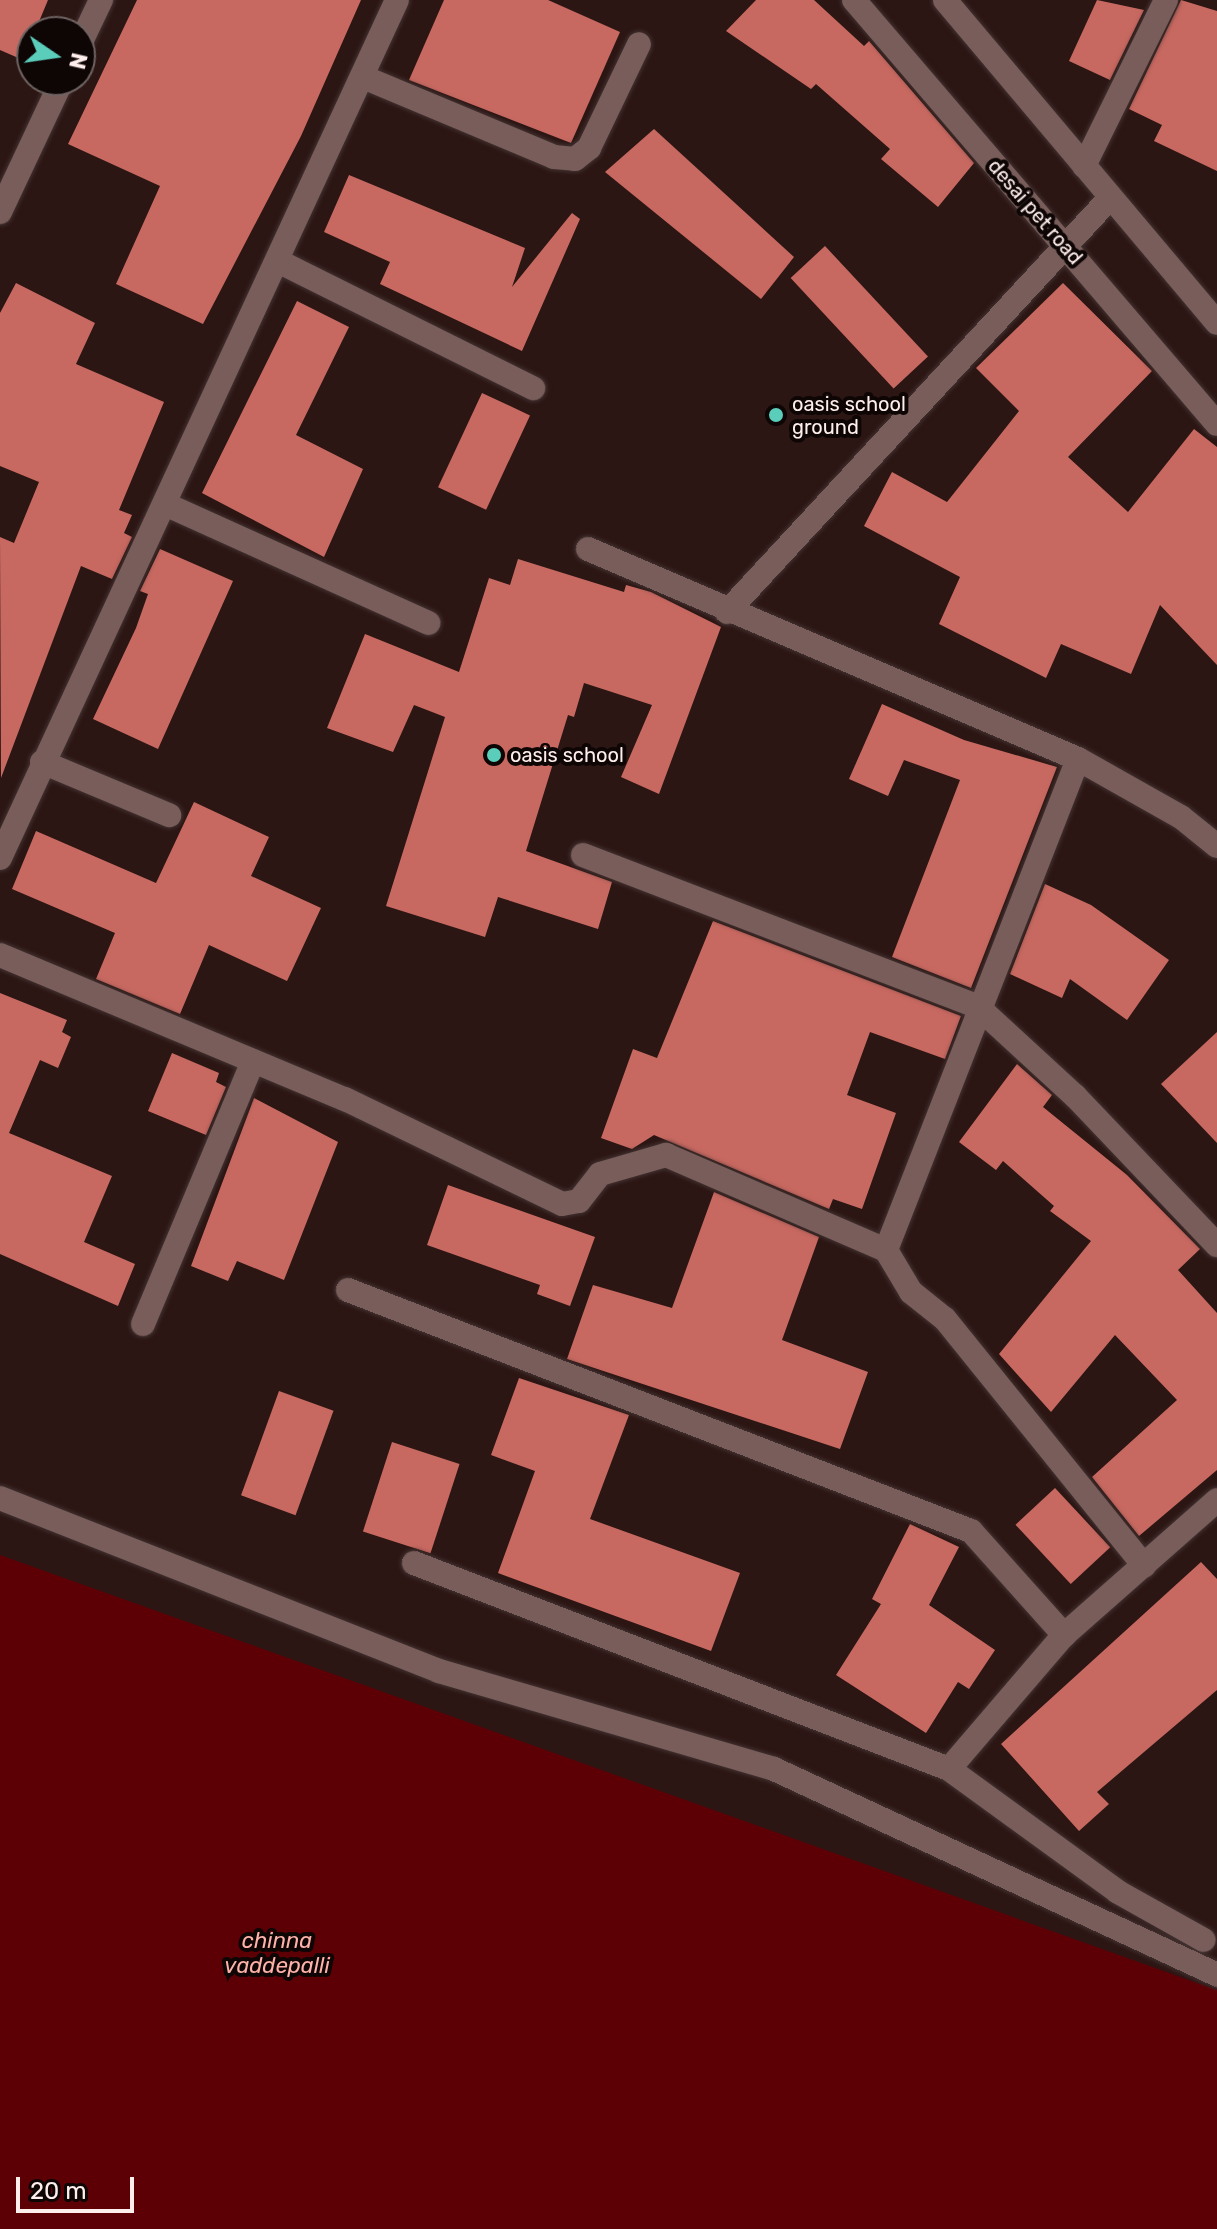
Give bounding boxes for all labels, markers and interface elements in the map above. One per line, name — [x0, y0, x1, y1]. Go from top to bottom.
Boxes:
north arrow — [16, 16, 96, 96]
text: N — [63, 50, 93, 72]
street label: desai pet road — [983, 154, 1087, 270]
place label: oasis school ground — [792, 392, 906, 439]
marker: oasis school ground — [767, 406, 785, 424]
place label: oasis school — [510, 743, 624, 767]
marker: oasis school — [485, 746, 503, 764]
water label: chinna vaddepalli — [224, 1927, 330, 1978]
scale bar — [20, 2161, 138, 2211]
text: 20 m — [30, 2177, 87, 2205]

